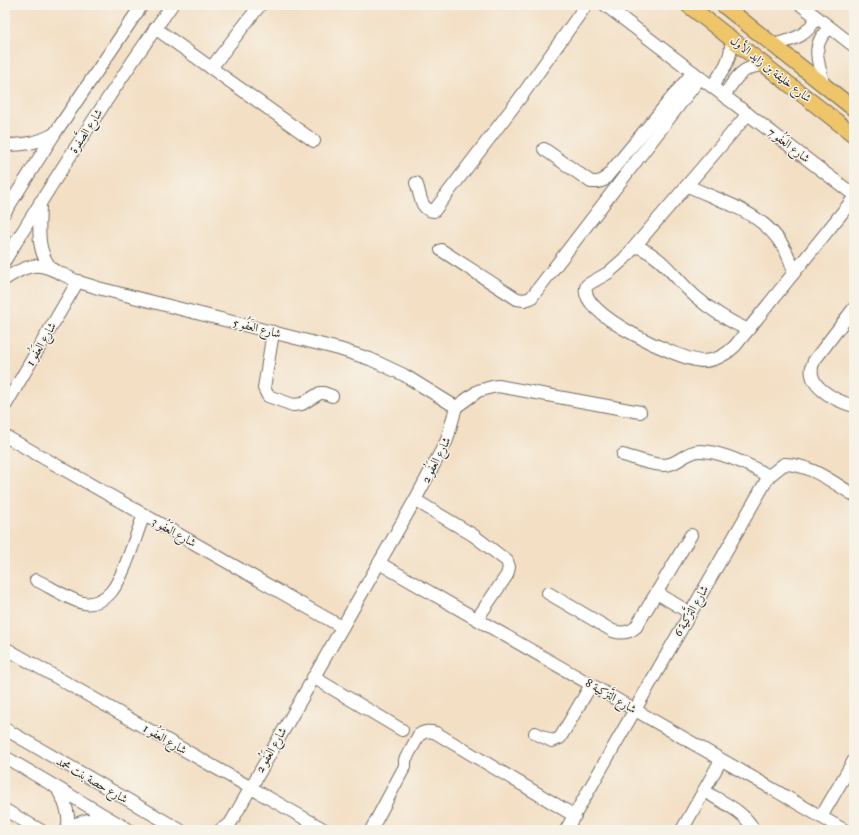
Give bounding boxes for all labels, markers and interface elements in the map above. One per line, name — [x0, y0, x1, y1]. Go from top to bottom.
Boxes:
street label: شارع خليفة بن زايد الأول — [725, 31, 816, 108]
street label: شارع الصَّفرة — [64, 104, 109, 158]
street label: شارع العَفُو 7 — [763, 122, 815, 169]
street label: شارع العَفُو 5 — [231, 312, 283, 345]
street label: شارع العَفُو 1 — [20, 318, 63, 370]
street label: شارع العَفُو 2 — [416, 433, 457, 487]
street label: شارع العَفُو 3 — [148, 512, 200, 553]
street label: شارع التَّزكية 6 — [668, 581, 715, 641]
street label: شارع التَّزكية 8 — [581, 673, 641, 720]
street label: شارع العَفُو 1 — [139, 718, 191, 761]
street label: شارع العَفُو 2 — [250, 723, 293, 777]
street label: شارع حصة بنت محمد — [52, 754, 130, 810]

